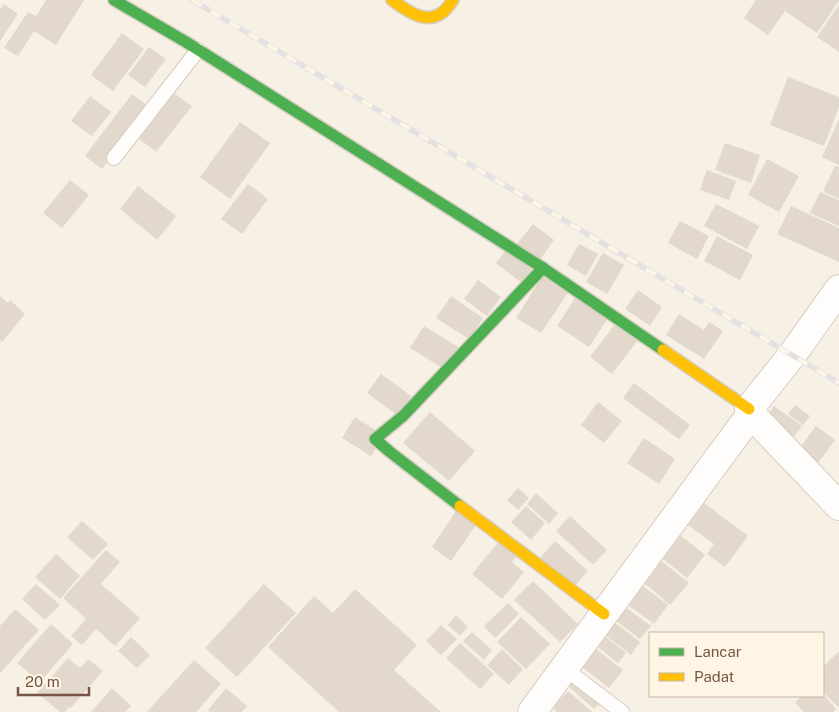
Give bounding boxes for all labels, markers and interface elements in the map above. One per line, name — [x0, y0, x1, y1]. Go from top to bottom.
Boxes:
legend — [649, 632, 824, 697]
text: Lancar — [694, 643, 742, 660]
scale bar — [18, 664, 89, 696]
text: Padat — [694, 668, 735, 685]
text: 20 m — [25, 673, 60, 690]

